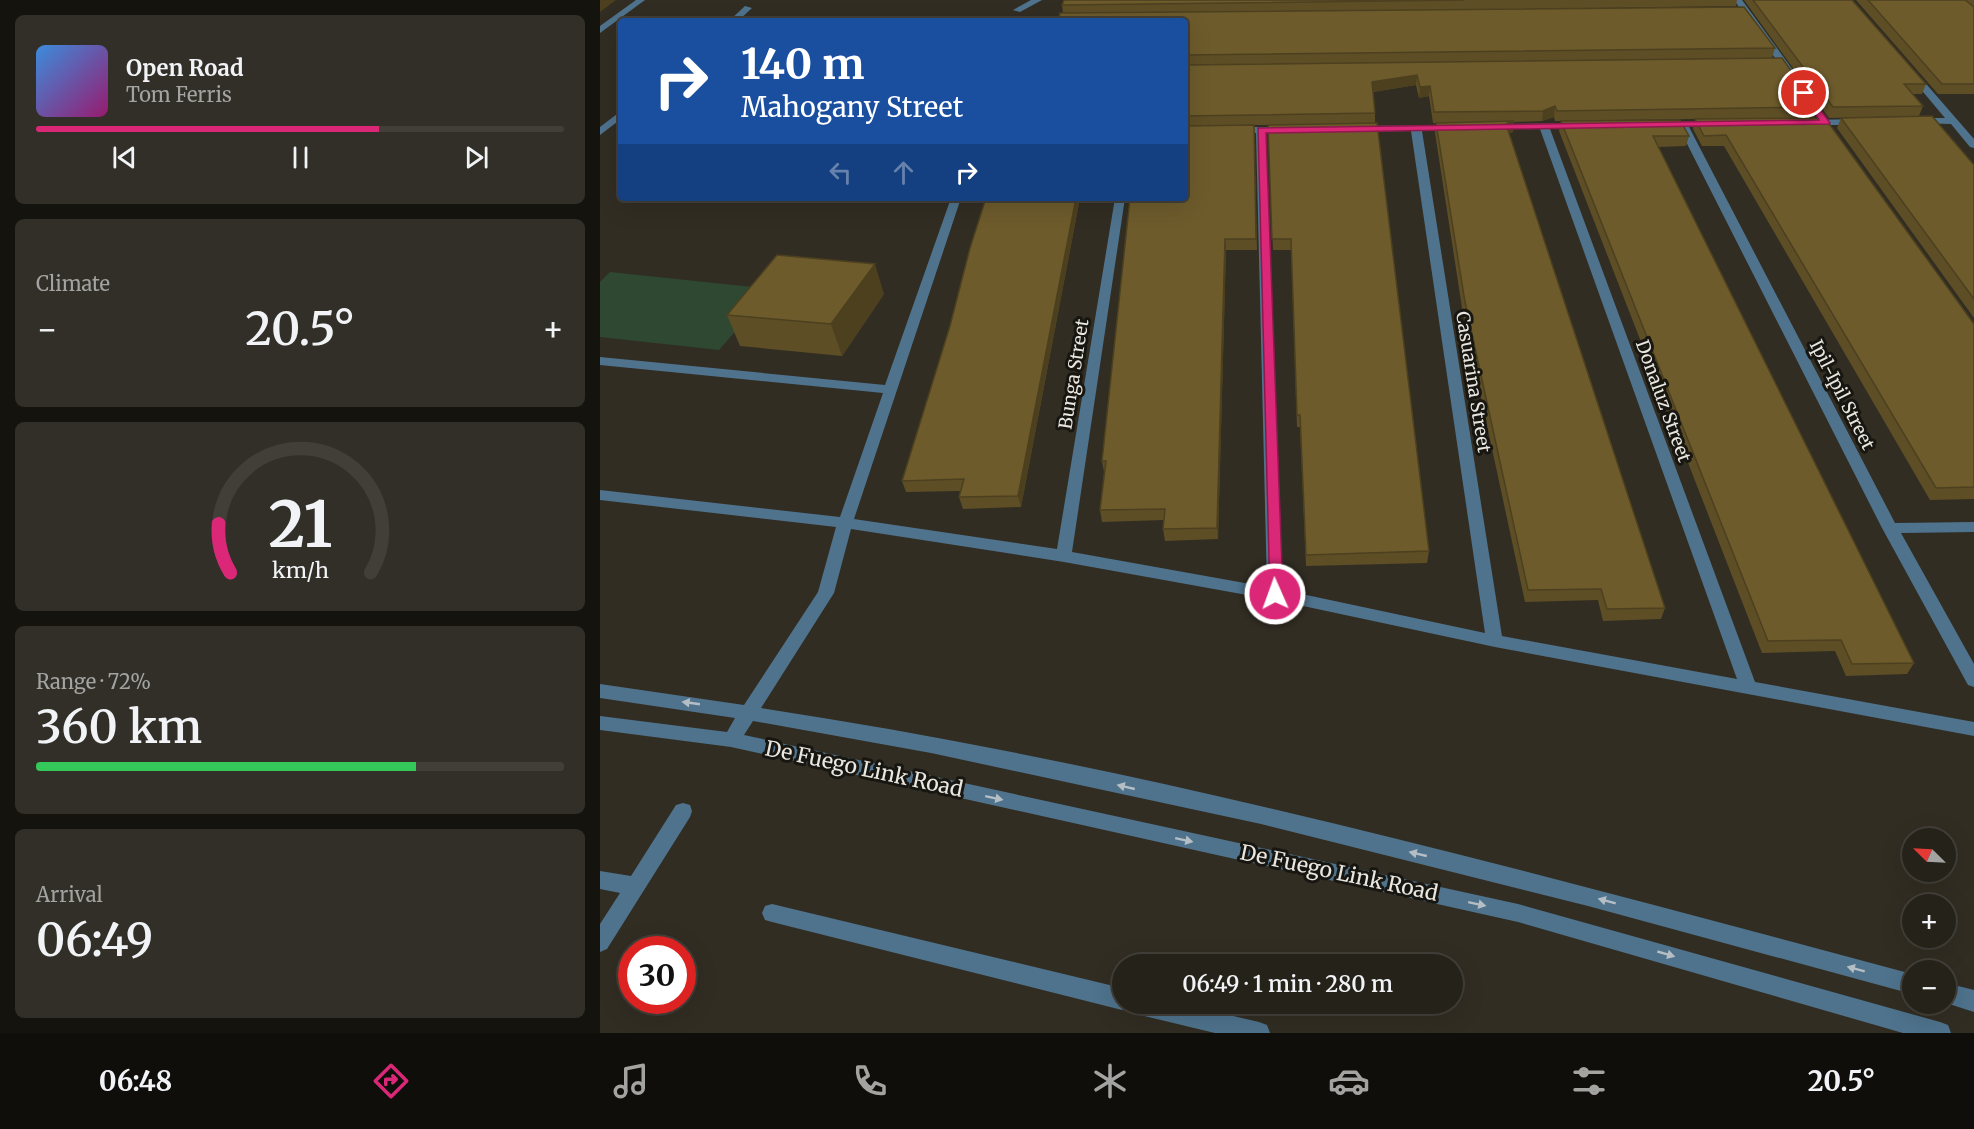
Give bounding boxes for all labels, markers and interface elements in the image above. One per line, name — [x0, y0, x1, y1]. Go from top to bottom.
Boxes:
text: 140 m — [741, 38, 864, 90]
icon: right — [642, 42, 720, 120]
text: Open Road — [126, 54, 244, 82]
pin — [1778, 67, 1829, 118]
icon: arrive — [1787, 76, 1820, 109]
text: Tom Ferris — [126, 82, 232, 107]
text: Mahogany Street — [741, 90, 963, 124]
icon: previous — [108, 141, 141, 174]
icon: pause — [284, 141, 317, 174]
icon: next — [460, 141, 493, 174]
icon: left — [824, 156, 857, 189]
icon: ahead — [887, 156, 920, 189]
icon: right — [950, 156, 983, 189]
text: Climate — [36, 271, 110, 296]
text: 20.5° — [245, 301, 355, 357]
text: − — [36, 309, 58, 350]
text: + — [542, 309, 564, 350]
street label: Casuarina Street — [1451, 310, 1496, 454]
street label: Bunga Street — [1053, 317, 1094, 431]
street label: Ipil-Ipil Street — [1805, 336, 1880, 454]
street label: Donaluz Street — [1631, 337, 1696, 465]
text: 21 — [268, 487, 332, 565]
text: km/h — [272, 558, 328, 585]
position arrow — [1243, 562, 1307, 626]
text: Range · 72% — [36, 669, 151, 694]
one-way arrow — [682, 698, 701, 708]
text: 360 km — [36, 699, 202, 755]
street label: De Fuego Link Road — [763, 734, 966, 803]
one-way arrow — [1116, 781, 1135, 791]
one-way arrow — [984, 794, 1003, 803]
north arrow — [1902, 828, 1956, 882]
map controls — [1902, 828, 1956, 1014]
one-way arrow — [1175, 835, 1193, 845]
street label: De Fuego Link Road — [1238, 838, 1441, 907]
one-way arrow — [1409, 849, 1427, 859]
text: Arrival — [36, 882, 103, 907]
button: + — [1902, 894, 1956, 948]
one-way arrow — [1598, 896, 1616, 906]
one-way arrow — [1468, 899, 1487, 909]
text: 06:49 — [36, 912, 153, 968]
speed limit sign: 30 — [618, 936, 696, 1014]
one-way arrow — [1656, 950, 1675, 960]
button: − — [1902, 960, 1956, 1014]
one-way arrow — [1847, 964, 1865, 973]
text: 06:49 · 1 min · 280 m — [1182, 970, 1393, 998]
icon: directions — [370, 1060, 412, 1102]
icon: music — [610, 1060, 652, 1102]
icon: phone — [849, 1060, 891, 1102]
icon: climate — [1089, 1060, 1131, 1102]
icon: car — [1328, 1060, 1370, 1102]
icon: filters — [1568, 1060, 1610, 1102]
text: 06:48 — [99, 1064, 172, 1098]
text: 20.5° — [1808, 1064, 1875, 1098]

